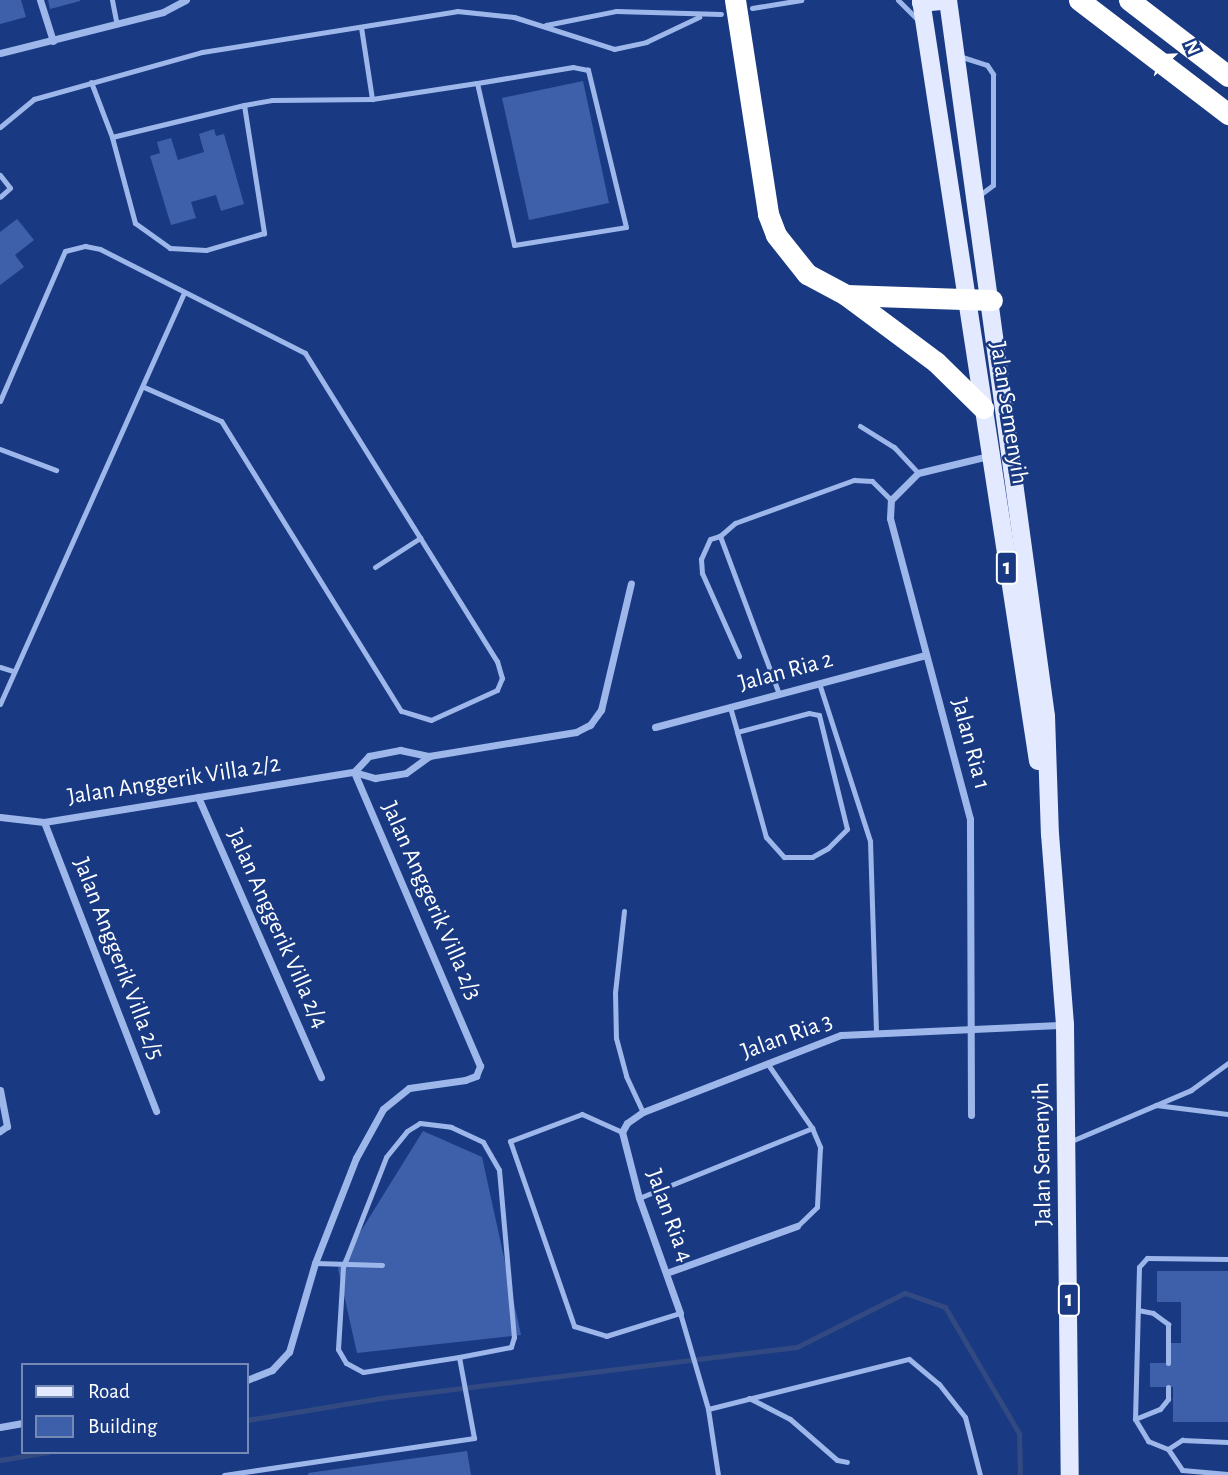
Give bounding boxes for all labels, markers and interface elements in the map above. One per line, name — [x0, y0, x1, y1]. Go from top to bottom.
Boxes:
north arrow — [1137, 21, 1207, 91]
text: N — [1180, 38, 1203, 57]
street label: Jalan Semenyih — [983, 340, 1033, 486]
road number: 1 — [995, 548, 1019, 588]
street label: Jalan Ria 2 — [736, 646, 836, 698]
street label: Jalan Ria 1 — [944, 695, 996, 793]
street label: Jalan Anggerik Villa 2/2 — [66, 750, 282, 812]
street label: Jalan Anggerik Villa 2/3 — [374, 797, 488, 1005]
street label: Jalan Anggerik Villa 2/4 — [220, 825, 334, 1033]
street label: Jalan Anggerik Villa 2/5 — [66, 854, 170, 1064]
street label: Jalan Ria 3 — [737, 1007, 837, 1067]
street label: Jalan Semenyih — [1027, 1082, 1059, 1226]
street label: Jalan Ria 4 — [639, 1166, 699, 1266]
road number: 1 — [1057, 1280, 1081, 1320]
legend — [21, 1363, 248, 1454]
text: Road — [88, 1381, 130, 1402]
text: Building — [88, 1416, 157, 1437]

